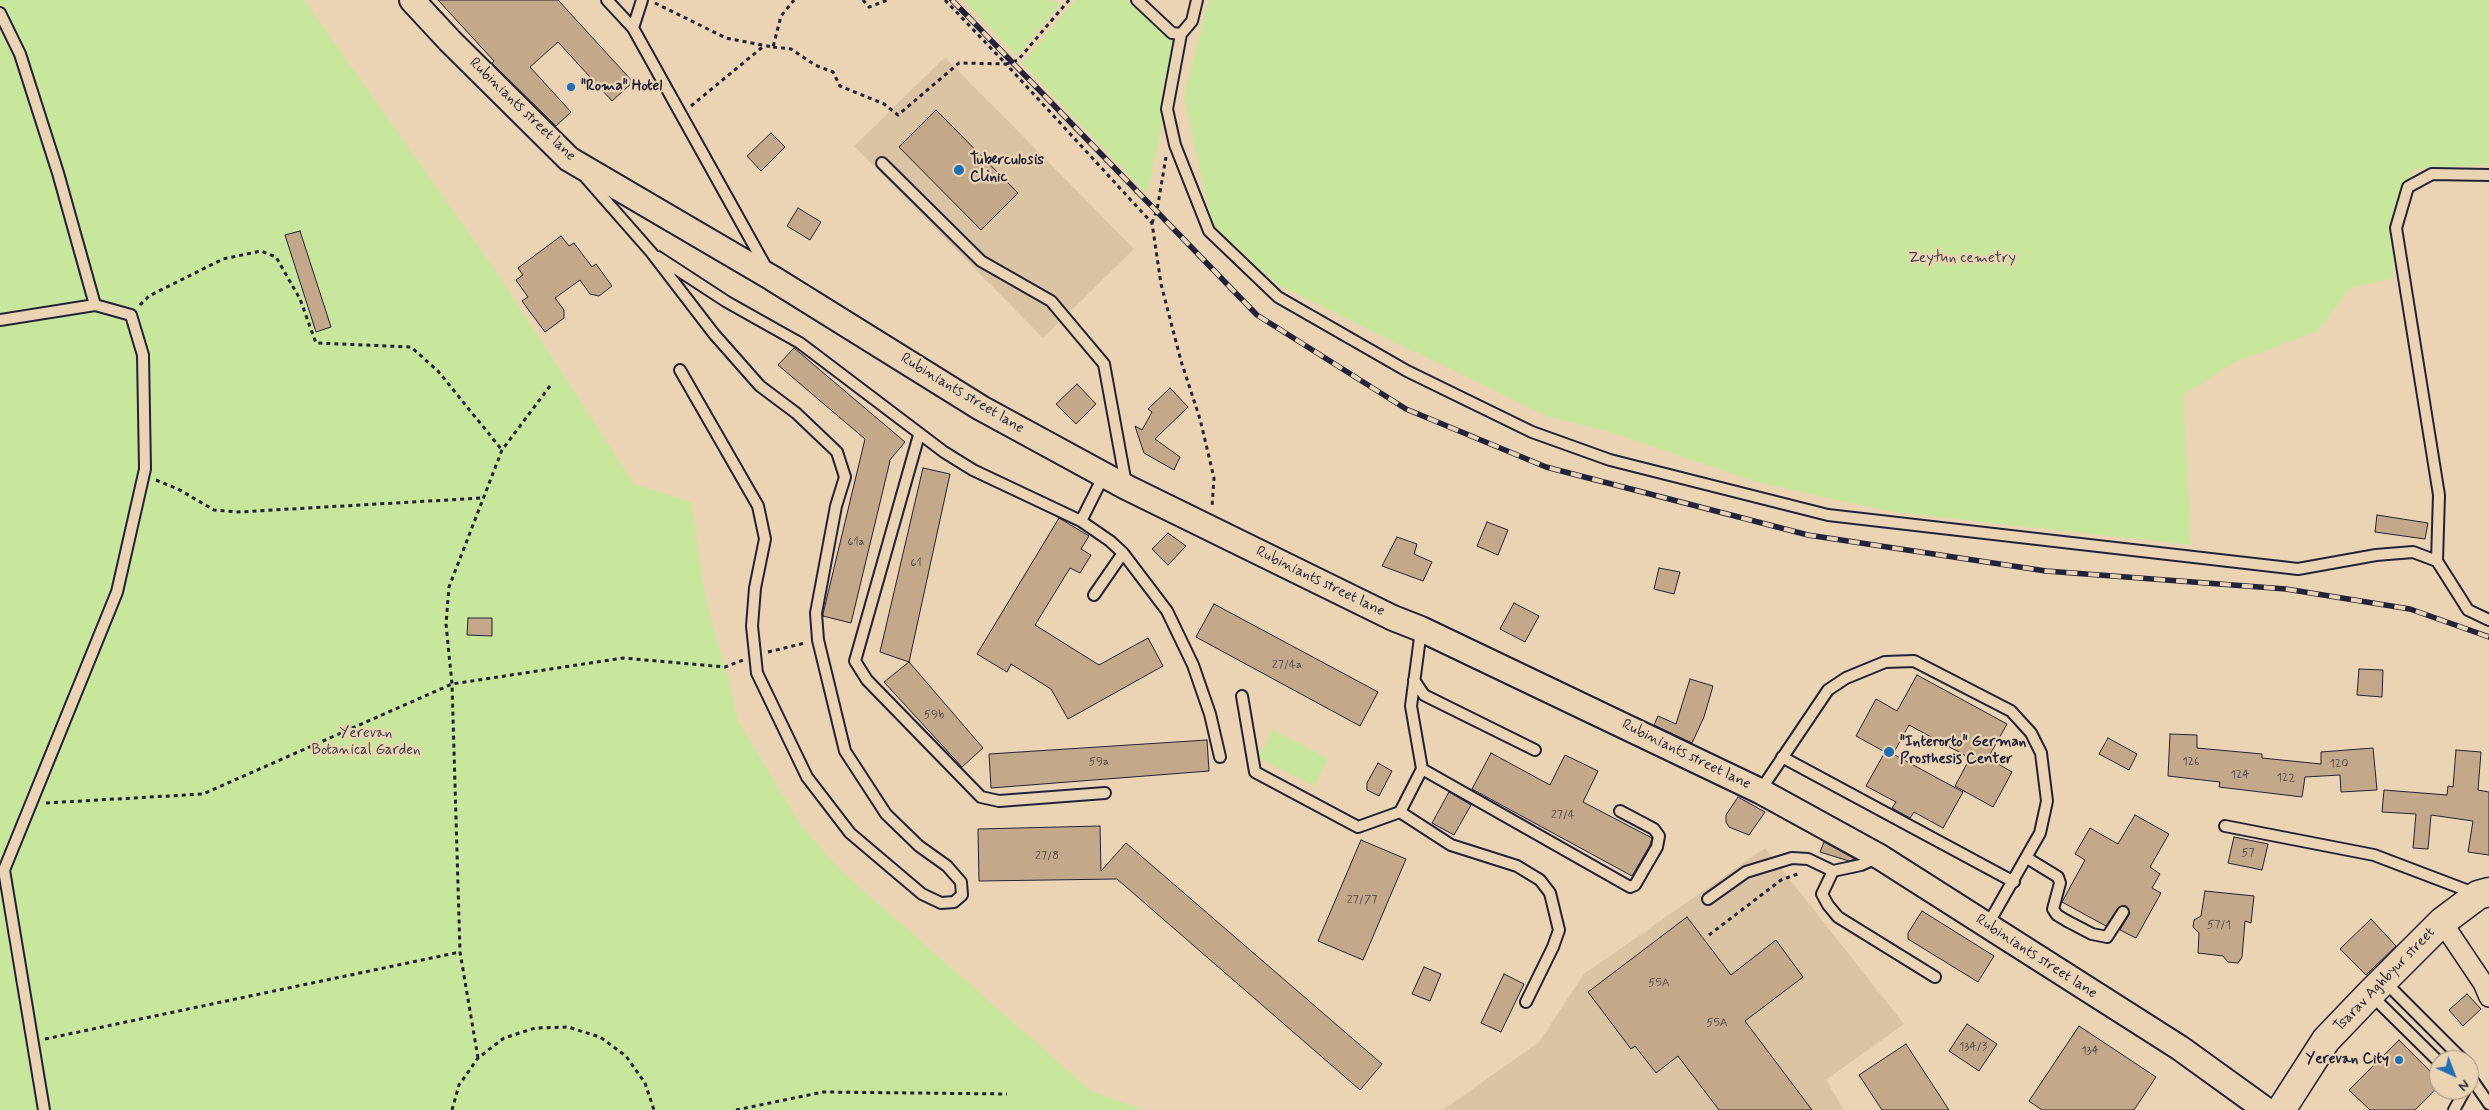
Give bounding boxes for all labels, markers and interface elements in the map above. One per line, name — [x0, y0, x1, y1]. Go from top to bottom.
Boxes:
street label: Rubiniants street lane — [465, 55, 579, 165]
place label: "Roma" Hotel — [581, 78, 662, 96]
marker: "Roma" Hotel — [565, 81, 577, 93]
place label: Tuberculosis Clinic — [970, 152, 1044, 187]
marker: Tuberculosis Clinic — [952, 163, 966, 177]
park label: Zeytun cemetry — [1908, 250, 2016, 268]
street label: Rubiniants street lane — [897, 350, 1027, 438]
house number: 61a — [847, 535, 865, 549]
street label: Rubiniants street lane — [1253, 543, 1387, 621]
house number: 61 — [910, 556, 922, 570]
house number: 27/4a — [1272, 658, 1302, 672]
house number: 59b — [924, 708, 944, 722]
street label: Rubiniants street lane — [1619, 716, 1753, 794]
park label: Yerevan Botanical Garden — [311, 725, 421, 760]
place label: "Interorto" German Prosthesis Center — [1900, 734, 2026, 769]
marker: "Interorto" German Prosthesis Center — [1882, 745, 1896, 759]
house number: 59a — [1089, 755, 1109, 769]
house number: 126 — [2182, 755, 2200, 769]
house number: 120 — [2330, 757, 2348, 771]
house number: 124 — [2231, 768, 2249, 782]
house number: 122 — [2277, 771, 2295, 785]
house number: 27/4 — [1551, 808, 1575, 822]
house number: 57 — [2241, 846, 2255, 860]
house number: 27/8 — [1035, 849, 1059, 863]
house number: 27/77 — [1347, 893, 1377, 907]
street label: Rubiniants street lane — [1972, 911, 2100, 1003]
house number: 57/1 — [2207, 918, 2231, 932]
street label: Tsarav Aghbyur street — [2331, 924, 2439, 1036]
house number: 55A — [1648, 976, 1670, 990]
house number: 55A — [1706, 1016, 1728, 1030]
house number: 134/3 — [1959, 1040, 1987, 1054]
house number: 134 — [2081, 1044, 2099, 1058]
north arrow — [2429, 1050, 2479, 1100]
place label: Yerevan City — [2306, 1051, 2389, 1069]
marker: Yerevan City — [2393, 1054, 2405, 1066]
text: N — [2454, 1075, 2473, 1095]

